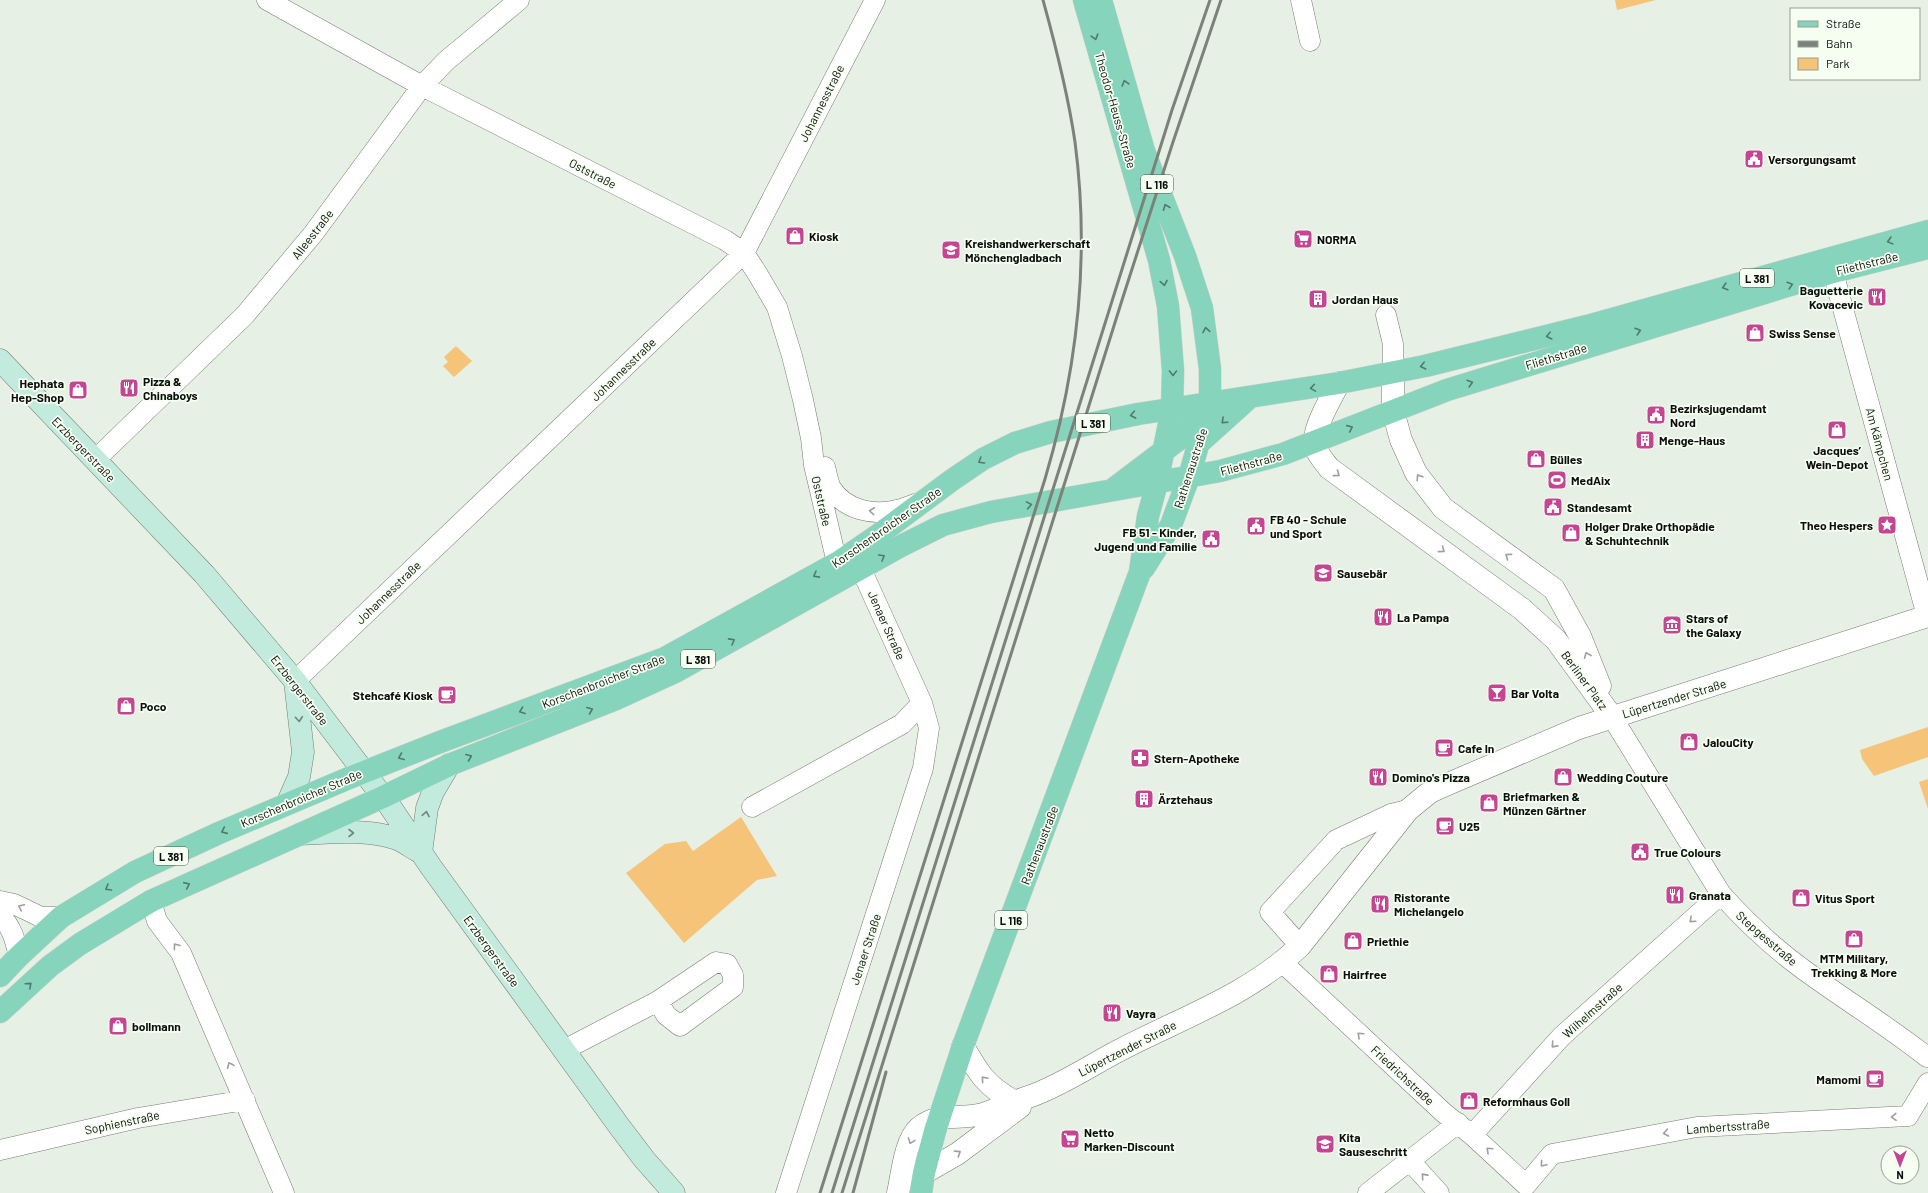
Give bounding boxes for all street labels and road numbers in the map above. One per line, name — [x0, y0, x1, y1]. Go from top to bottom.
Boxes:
street label: Theodor-Heuss-Straße — [1093, 50, 1139, 170]
street label: Johannesstraße — [796, 62, 846, 144]
street label: Oststraße — [567, 155, 619, 191]
road number: L 116 — [1141, 175, 1173, 193]
street label: Alleestraße — [288, 206, 336, 262]
street label: Fliethstraße — [1835, 249, 1899, 277]
road number: L 381 — [1740, 269, 1774, 287]
street label: Johannesstraße — [588, 335, 658, 403]
street label: Fliethstraße — [1524, 340, 1588, 372]
street label: Am Kämpchen — [1864, 406, 1896, 482]
street label: Erzbergerstraße — [49, 414, 119, 484]
road number: L 381 — [1076, 414, 1110, 432]
street label: Rathenaustraße — [1170, 426, 1210, 510]
street label: Fliethstraße — [1219, 448, 1283, 478]
street label: Oststraße — [809, 474, 835, 528]
street label: Korschenbroicher Straße — [829, 484, 943, 570]
street label: Johannesstraße — [353, 558, 423, 626]
street label: Jenaer Straße — [866, 588, 908, 662]
street label: Berliner Platz — [1559, 648, 1611, 712]
road number: L 381 — [681, 650, 715, 668]
street label: Korschenbroicher Straße — [540, 651, 666, 711]
street label: Erzbergerstraße — [268, 652, 332, 728]
street label: Lüpertzender Straße — [1620, 676, 1728, 720]
street label: Korschenbroicher Straße — [238, 766, 364, 830]
street label: Rathenaustraße — [1018, 804, 1060, 886]
road number: L 381 — [154, 847, 188, 865]
street label: Stepgesstraße — [1734, 908, 1800, 968]
road number: L 116 — [995, 911, 1027, 929]
street label: Jenaer Straße — [847, 912, 883, 986]
street label: Erzbergerstraße — [461, 913, 523, 989]
street label: Wilhelmstraße — [1559, 980, 1625, 1040]
street label: Lüpertzender Straße — [1076, 1017, 1178, 1079]
street label: Friedrichstraße — [1369, 1042, 1437, 1108]
street label: Sophienstraße — [83, 1107, 161, 1137]
street label: Lambertsstraße — [1686, 1116, 1770, 1136]

